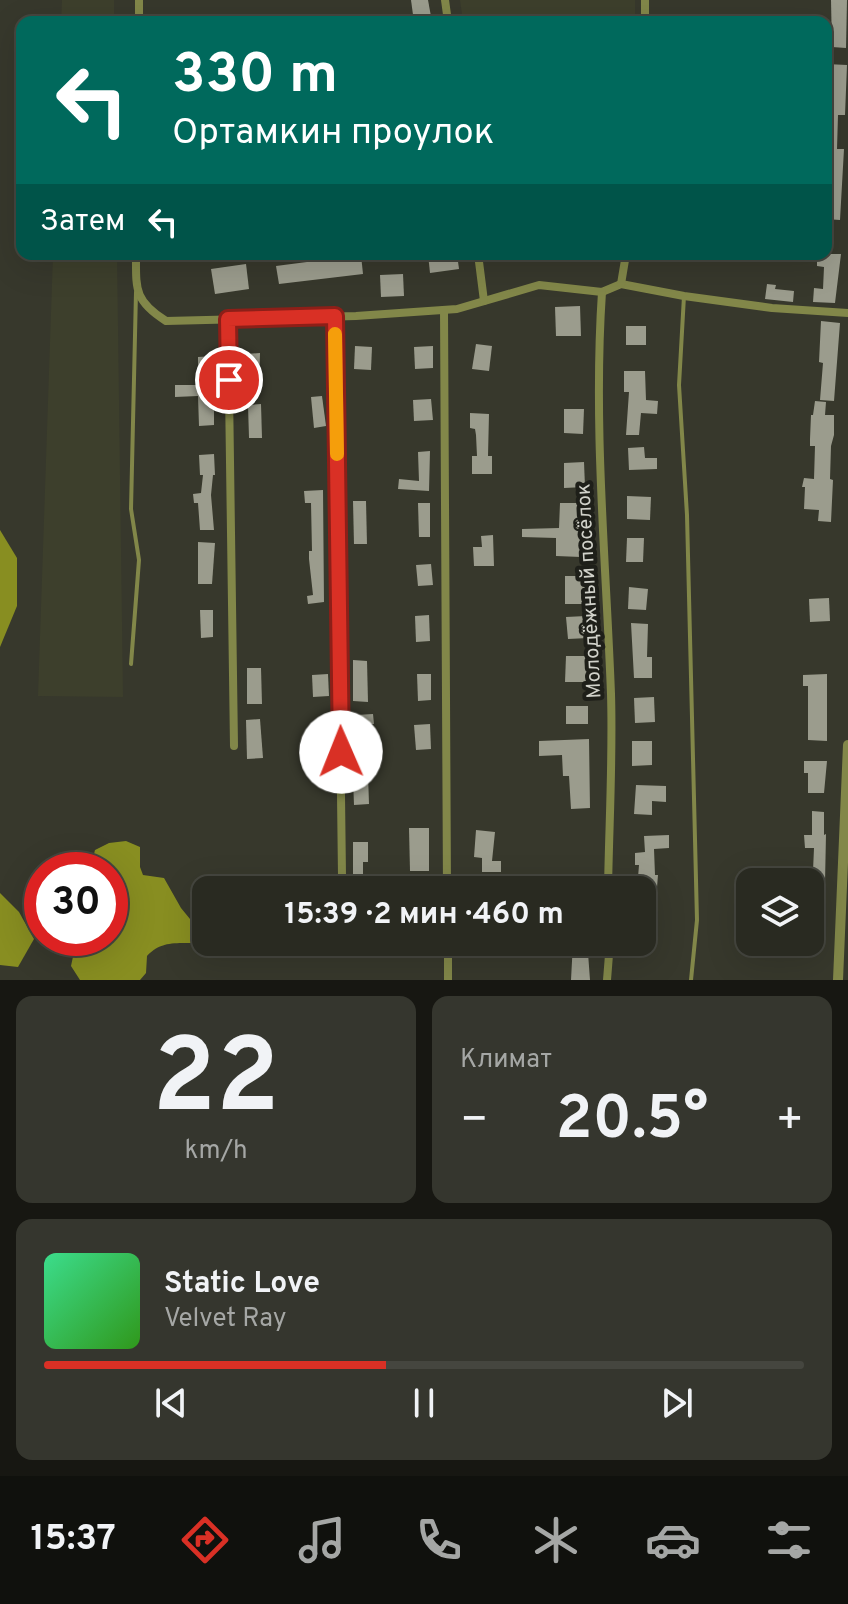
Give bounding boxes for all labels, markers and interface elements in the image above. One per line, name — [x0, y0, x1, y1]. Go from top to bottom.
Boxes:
text: 330 m — [172, 42, 338, 112]
icon: left — [40, 48, 144, 152]
text: Ортамкин проулок — [172, 111, 494, 157]
icon: left — [141, 200, 185, 244]
text: Затем — [40, 204, 125, 241]
pin — [195, 346, 263, 414]
icon: arrive — [207, 358, 251, 402]
street label: Молодёжный посёлок — [571, 483, 609, 699]
position arrow — [299, 710, 383, 794]
speed limit sign: 30 — [24, 852, 128, 956]
map controls — [736, 868, 824, 956]
button: layers — [736, 868, 824, 956]
text: 15:39 · 2 мин · 460 m — [284, 897, 564, 934]
text: 22 — [152, 1017, 280, 1149]
text: Климат — [460, 1044, 552, 1077]
text: 20.5° — [556, 1084, 708, 1160]
text: − — [460, 1094, 488, 1150]
text: + — [776, 1094, 804, 1150]
text: km/h — [184, 1135, 248, 1168]
text: Static Love — [164, 1266, 320, 1303]
text: Velvet Ray — [164, 1303, 287, 1336]
icon: previous — [149, 1381, 193, 1425]
icon: pause — [402, 1381, 446, 1425]
icon: next — [655, 1381, 699, 1425]
icon: directions — [177, 1512, 233, 1568]
icon: music — [294, 1512, 350, 1568]
icon: phone — [411, 1512, 467, 1568]
icon: climate — [528, 1512, 584, 1568]
icon: car — [645, 1512, 701, 1568]
icon: filters — [761, 1512, 817, 1568]
text: 15:37 — [30, 1517, 116, 1563]

